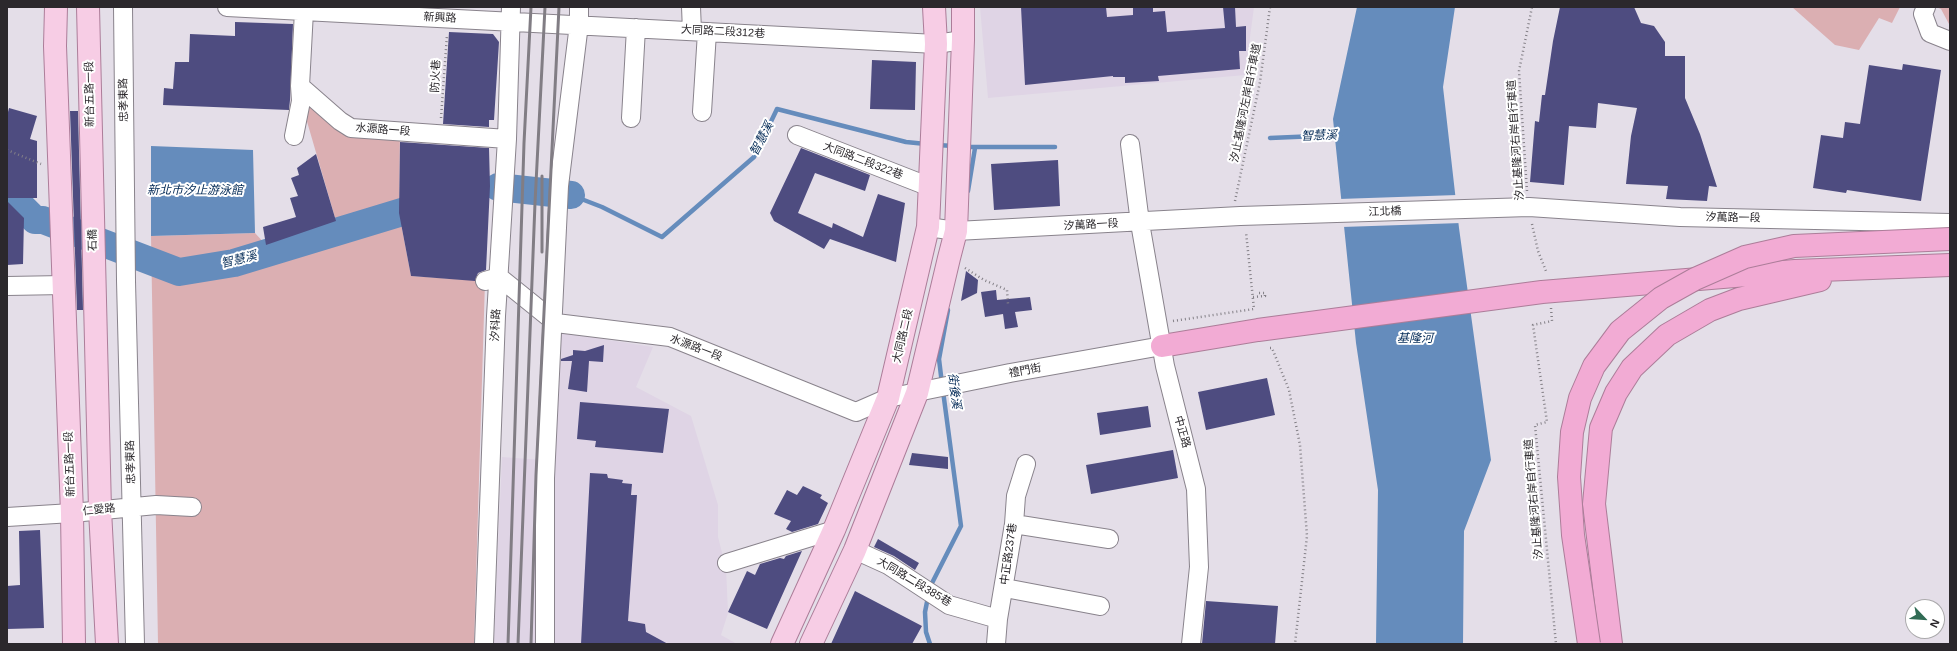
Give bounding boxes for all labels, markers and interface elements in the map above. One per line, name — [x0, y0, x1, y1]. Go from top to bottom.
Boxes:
street label: 新興路 — [423, 11, 457, 25]
street label: 大同路二段312巷 — [681, 23, 765, 41]
street label: 汐止基隆河左岸自行車道 — [1228, 42, 1264, 164]
street label: 防火巷 — [429, 59, 443, 93]
street label: 新台五路一段 — [83, 61, 97, 127]
street label: 忠孝東路 — [117, 78, 131, 122]
street label: 汐止基隆河右岸自行車道 — [1505, 79, 1527, 201]
water label: 智慧溪 — [747, 120, 777, 158]
street label: 水源路一段 — [355, 121, 411, 139]
water label: 智慧溪 — [1301, 128, 1337, 144]
street label: 大同路二段322巷 — [821, 140, 905, 182]
water label: 新北市汐止游泳館 — [147, 184, 243, 198]
street label: 江北橋 — [1368, 205, 1402, 219]
street label: 汐萬路一段 — [1705, 211, 1761, 225]
street label: 汐萬路一段 — [1063, 217, 1119, 233]
street label: 石橋 — [86, 229, 100, 251]
water label: 智慧溪 — [220, 249, 258, 271]
street label: 汐科路 — [489, 308, 503, 342]
street label: 大同路二段 — [890, 308, 916, 364]
street label: 水源路一段 — [668, 332, 724, 364]
water label: 基隆河 — [1397, 332, 1433, 346]
street label: 禮門街 — [1008, 361, 1042, 381]
water label: 街後溪 — [945, 372, 963, 410]
street label: 中正路 — [1171, 414, 1193, 450]
street label: 新台五路一段 — [62, 431, 78, 497]
street label: 汐止基隆河右岸自行車道 — [1522, 438, 1546, 560]
street label: 忠孝東路 — [124, 440, 138, 484]
street label: 仁愛路 — [82, 502, 116, 518]
street label: 中正路237巷 — [998, 522, 1020, 586]
street label: 大同路二段385巷 — [874, 555, 954, 609]
north arrow — [1905, 599, 1945, 639]
text: N — [1928, 618, 1942, 630]

